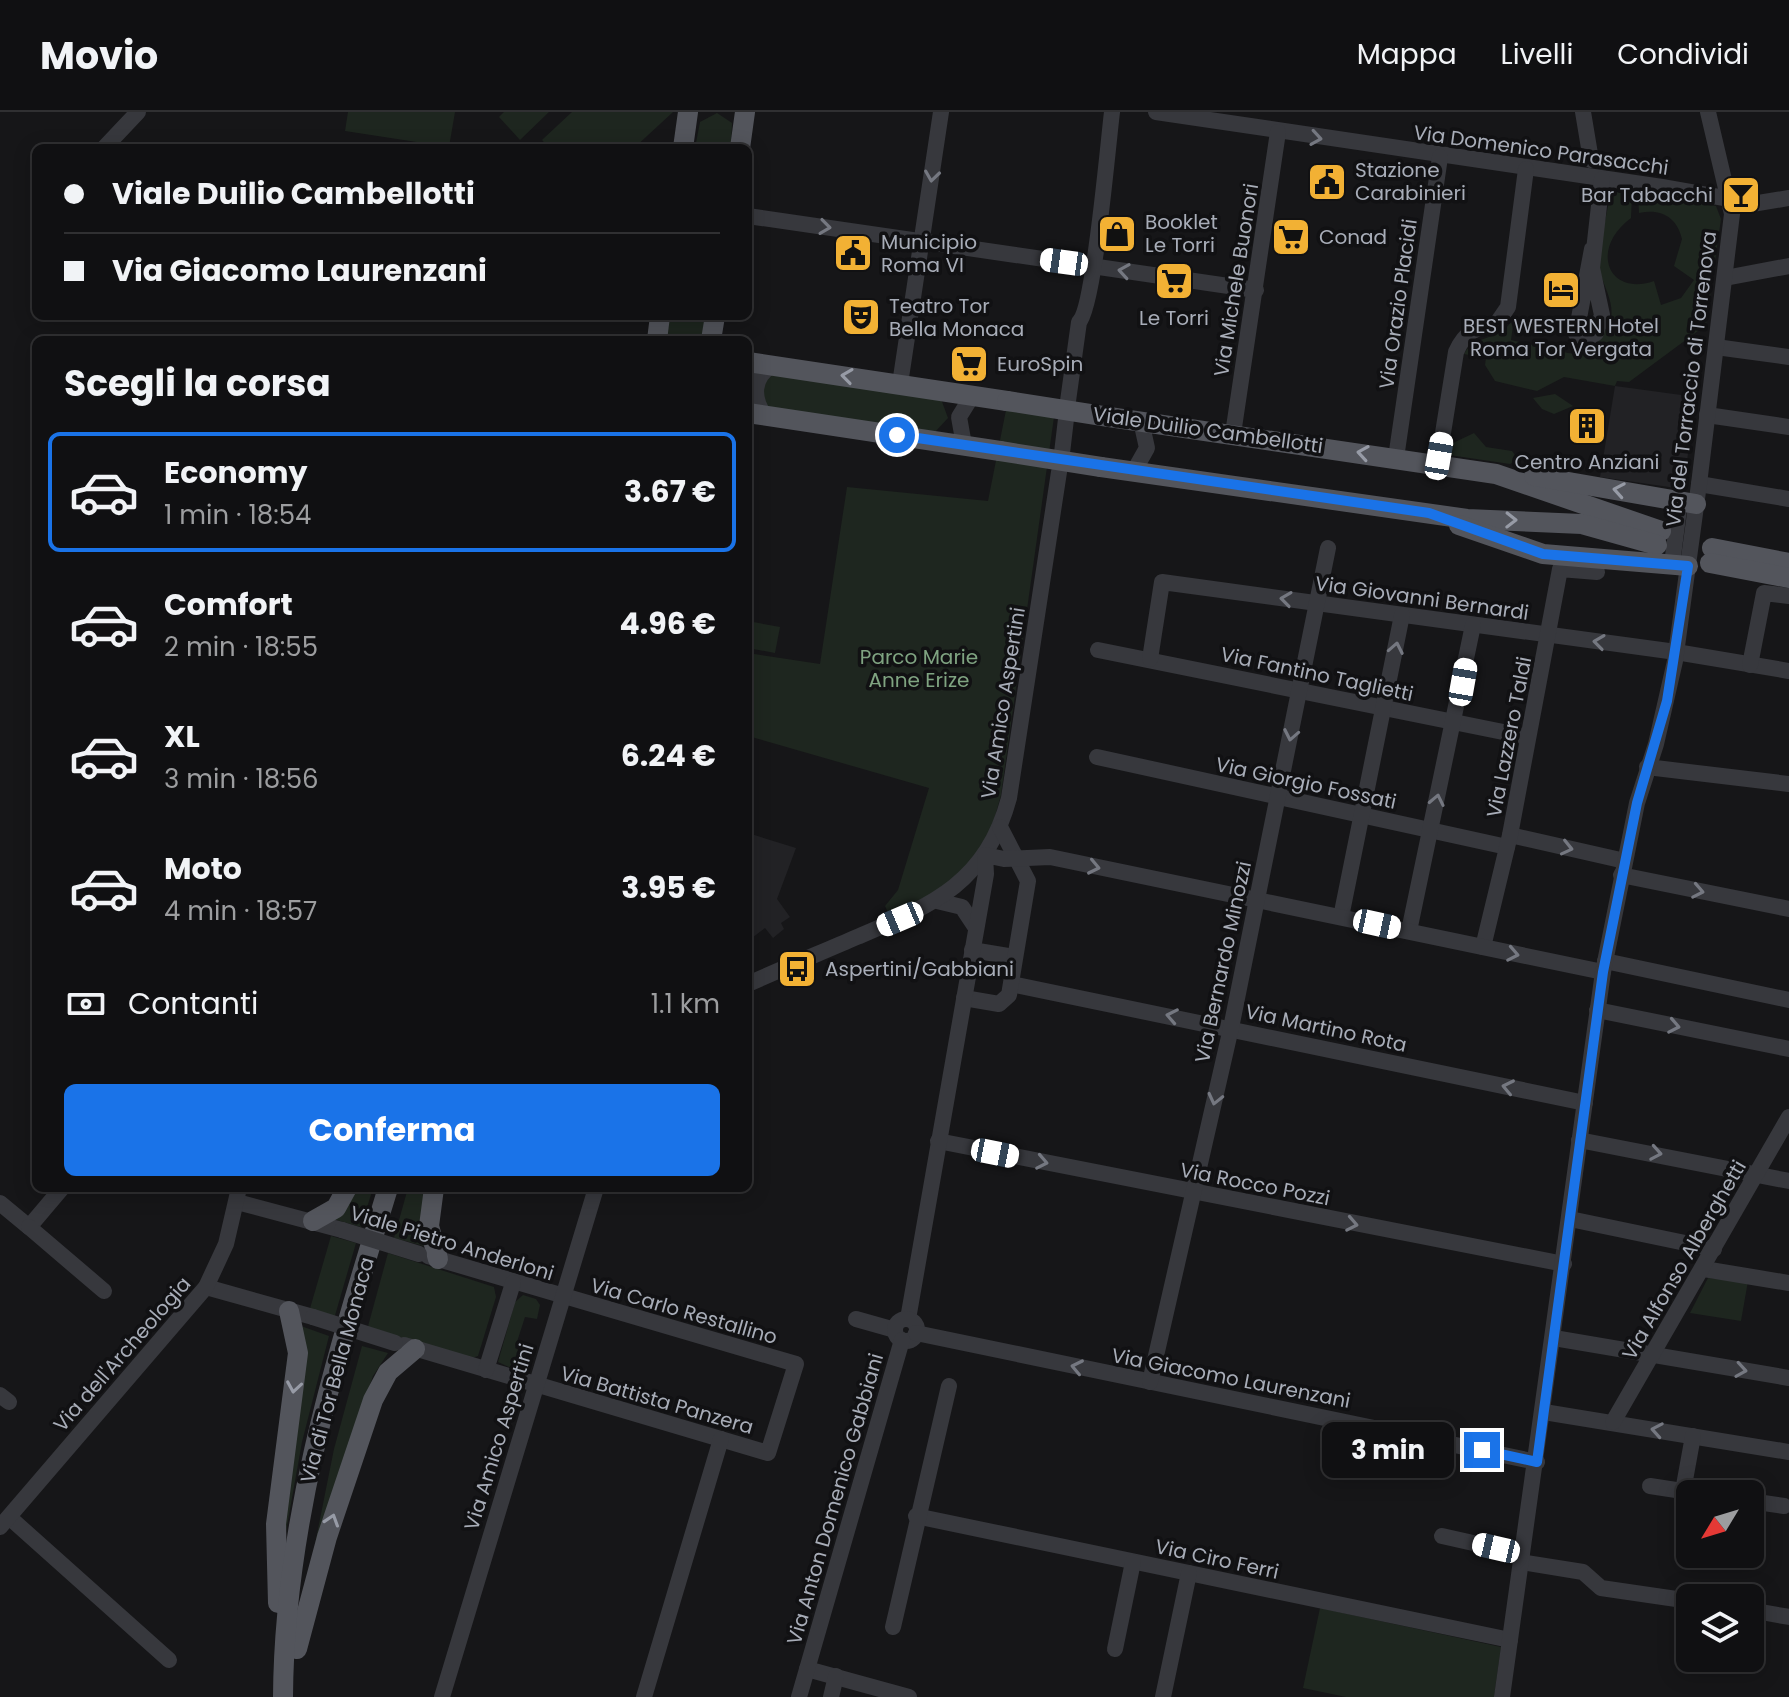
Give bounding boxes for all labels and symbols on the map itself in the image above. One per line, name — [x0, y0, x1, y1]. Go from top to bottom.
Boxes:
street label: Via Domenico Parasacchi — [1412, 118, 1670, 182]
one-way arrow — [1309, 129, 1323, 146]
place label: Stazione Carabinieri — [1355, 156, 1466, 207]
public building icon: Stazione Carabinieri — [1306, 161, 1348, 203]
one-way arrow — [924, 169, 941, 183]
bar icon: Bar Tabacchi — [1720, 174, 1762, 216]
street label: Via Michele Buonori — [1207, 181, 1265, 379]
place label: Bar Tabacchi — [1581, 181, 1713, 209]
place label: Booklet Le Torri — [1145, 208, 1218, 259]
shop icon: Booklet Le Torri — [1096, 213, 1138, 255]
supermarket icon: Conad — [1270, 216, 1312, 258]
street label: Via Orazio Placidi — [1372, 217, 1424, 391]
one-way arrow — [818, 218, 832, 235]
place label: Conad — [1319, 223, 1387, 251]
place label: Municipio Roma VI — [881, 228, 977, 279]
street label: Via del Torraccio di Torrenova — [1659, 229, 1723, 529]
public building icon: Municipio Roma VI — [832, 232, 874, 274]
car — [1039, 247, 1089, 277]
supermarket icon: Le Torri — [1153, 260, 1195, 302]
one-way arrow — [1117, 263, 1130, 280]
hotel icon: BEST WESTERN Hotel Roma Tor Vergata — [1540, 269, 1582, 311]
place label: Teatro Tor Bella Monaca — [889, 292, 1024, 343]
theatre icon: Teatro Tor Bella Monaca — [840, 296, 882, 338]
place label: Le Torri — [1139, 304, 1209, 332]
place label: BEST WESTERN Hotel Roma Tor Vergata — [1463, 312, 1659, 363]
supermarket icon: EuroSpin — [948, 343, 990, 385]
place label: EuroSpin — [997, 350, 1083, 378]
one-way arrow — [840, 368, 853, 385]
street label: Viale Duilio Cambellotti — [1091, 400, 1325, 460]
building icon: Centro Anziani — [1566, 405, 1608, 447]
route start — [879, 417, 915, 453]
car — [1423, 430, 1455, 482]
one-way arrow — [1356, 445, 1370, 462]
place label: Centro Anziani — [1514, 448, 1660, 476]
one-way arrow — [1612, 483, 1626, 500]
one-way arrow — [1505, 512, 1518, 529]
street label: Via Giovanni Bernardi — [1313, 569, 1531, 627]
one-way arrow — [1279, 591, 1293, 608]
street label: Via Amico Aspertini — [974, 605, 1032, 801]
one-way arrow — [1592, 634, 1606, 651]
street label: Via Fantino Taglietti — [1218, 640, 1416, 708]
one-way arrow — [1386, 642, 1403, 655]
park label: Parco Marie Anne Erize — [860, 643, 978, 694]
street label: Via Lazzero Taldi — [1480, 654, 1538, 820]
car — [1447, 656, 1479, 708]
one-way arrow — [1283, 728, 1300, 742]
street label: Via Giorgio Fossati — [1213, 750, 1399, 816]
one-way arrow — [1428, 794, 1445, 807]
one-way arrow — [1560, 839, 1574, 856]
one-way arrow — [1088, 857, 1101, 874]
street label: Via Bernardo Minozzi — [1188, 858, 1258, 1066]
one-way arrow — [1691, 881, 1705, 898]
car — [873, 899, 927, 939]
car — [1351, 907, 1403, 941]
one-way arrow — [1506, 945, 1520, 962]
bus stop icon: Aspertini/Gabbiani — [776, 948, 818, 990]
place label: Aspertini/Gabbiani — [825, 955, 1014, 983]
street label: Via Martino Rota — [1243, 997, 1409, 1059]
one-way arrow — [1165, 1008, 1179, 1025]
one-way arrow — [1667, 1016, 1680, 1033]
one-way arrow — [1502, 1079, 1516, 1096]
one-way arrow — [1207, 1092, 1224, 1105]
car — [969, 1137, 1021, 1169]
one-way arrow — [1649, 1144, 1663, 1161]
one-way arrow — [1035, 1153, 1049, 1170]
street label: Via Alfonso Alberghetti — [1615, 1155, 1753, 1365]
street label: Via Rocco Pozzi — [1178, 1156, 1332, 1212]
street label: Viale Pietro Anderloni — [347, 1199, 557, 1287]
one-way arrow — [1346, 1214, 1359, 1231]
street label: Via di Tor Bella Monaca — [293, 1254, 381, 1486]
street label: Via dell'Archeologia — [47, 1270, 197, 1438]
street label: Via Carlo Restallino — [587, 1271, 781, 1351]
street label: Via Amico Aspertini — [457, 1340, 541, 1534]
street label: Via Giacomo Laurenzani — [1109, 1341, 1353, 1415]
street label: Via Anton Domenico Gabbiani — [780, 1350, 890, 1648]
street label: Via Battista Panzera — [557, 1359, 757, 1441]
one-way arrow — [1070, 1359, 1083, 1376]
one-way arrow — [1734, 1361, 1748, 1378]
one-way arrow — [286, 1380, 303, 1394]
callout: 3 min — [1322, 1422, 1454, 1478]
one-way arrow — [1650, 1422, 1664, 1439]
route end — [1464, 1432, 1500, 1468]
north arrow — [1676, 1480, 1764, 1568]
one-way arrow — [323, 1513, 339, 1527]
car — [1470, 1531, 1522, 1565]
street label: Via Ciro Ferri — [1153, 1532, 1281, 1586]

